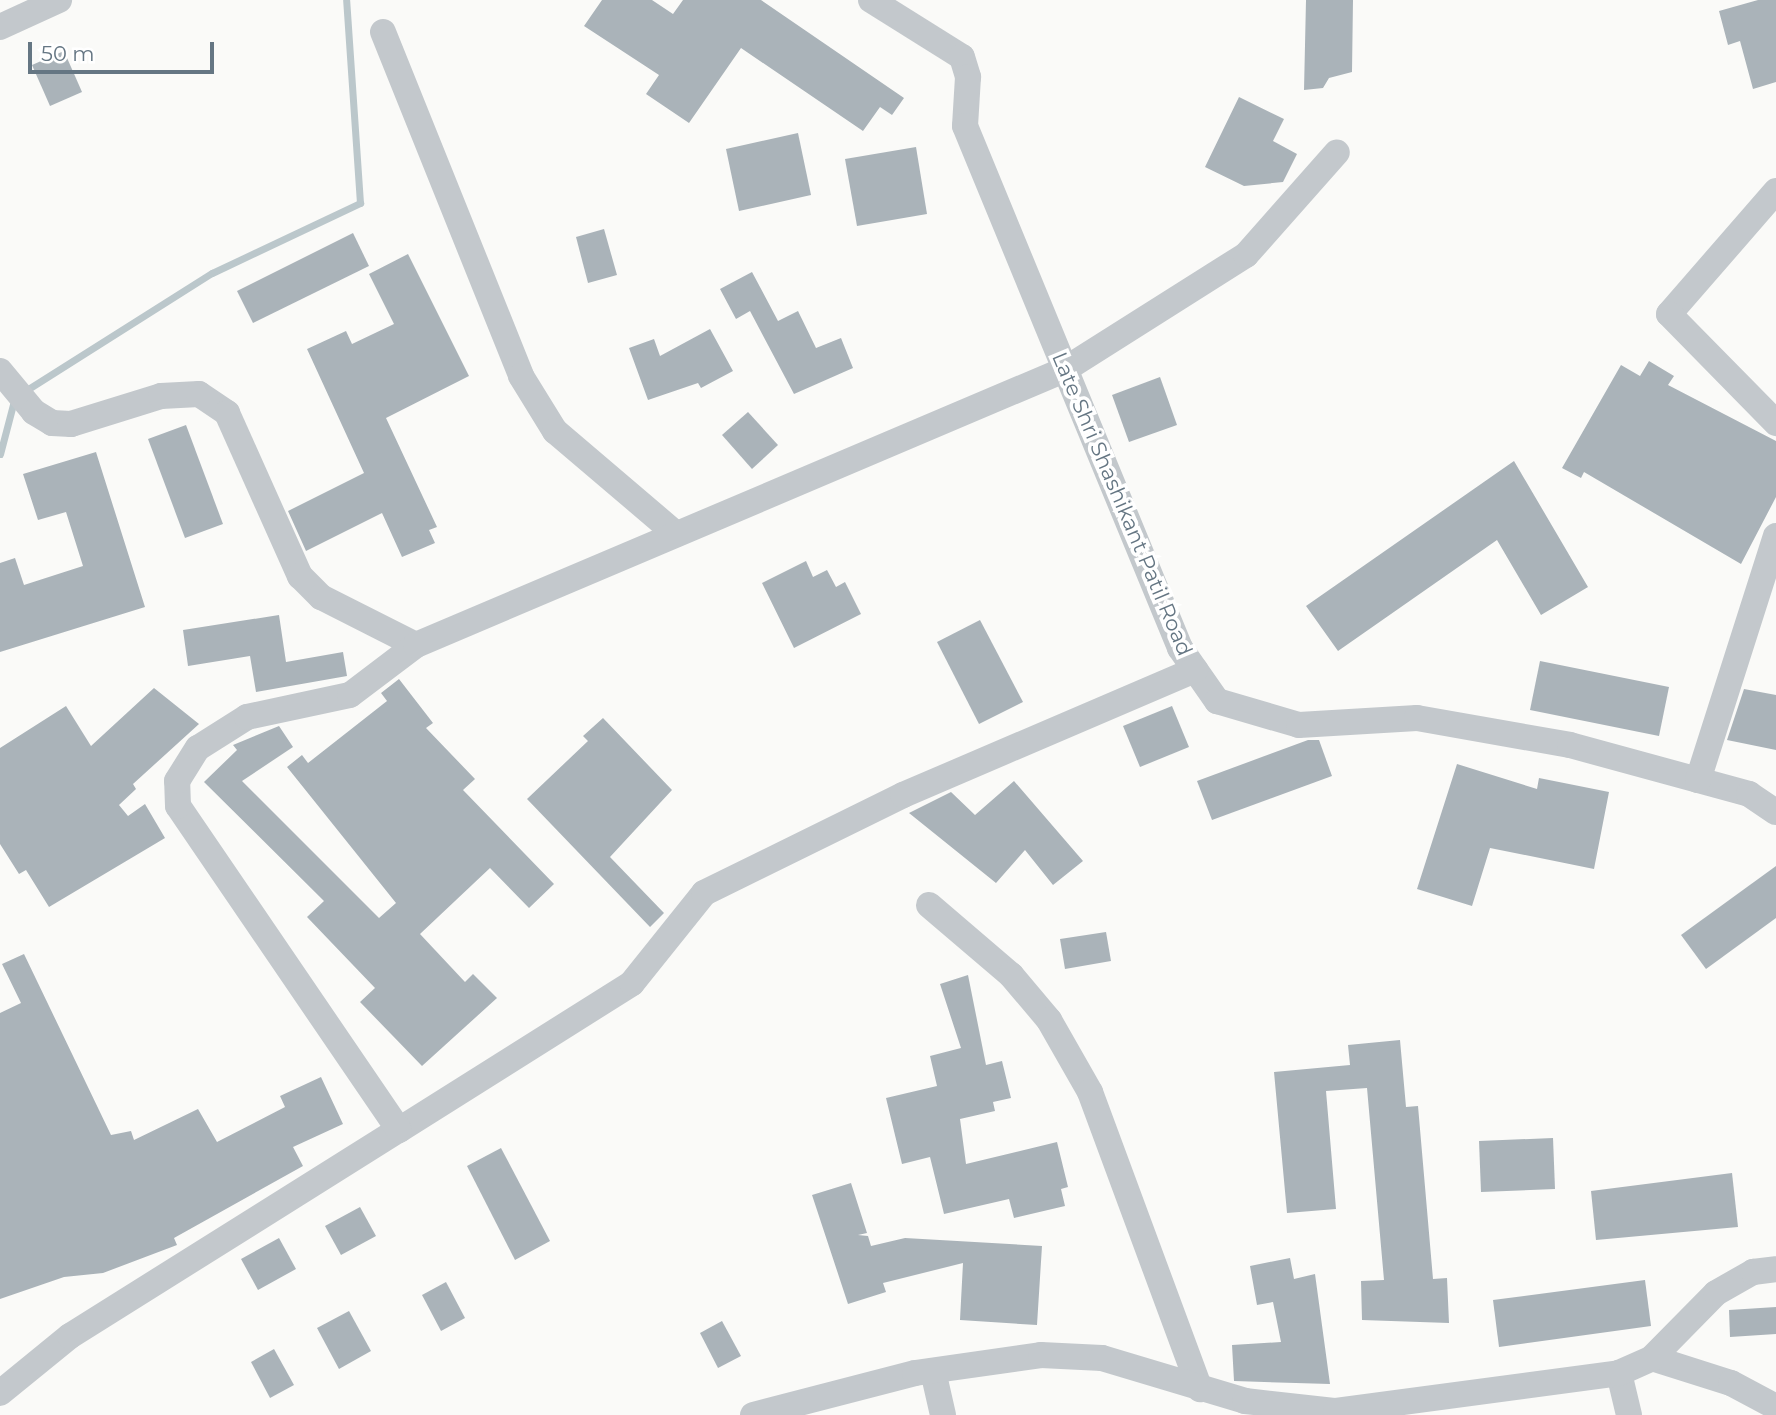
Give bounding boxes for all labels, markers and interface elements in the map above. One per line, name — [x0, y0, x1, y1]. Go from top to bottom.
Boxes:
scale bar — [32, 28, 217, 72]
text: 50 m — [41, 41, 95, 66]
street label: Late Shri Shashikant Patil Road — [1046, 348, 1198, 660]

